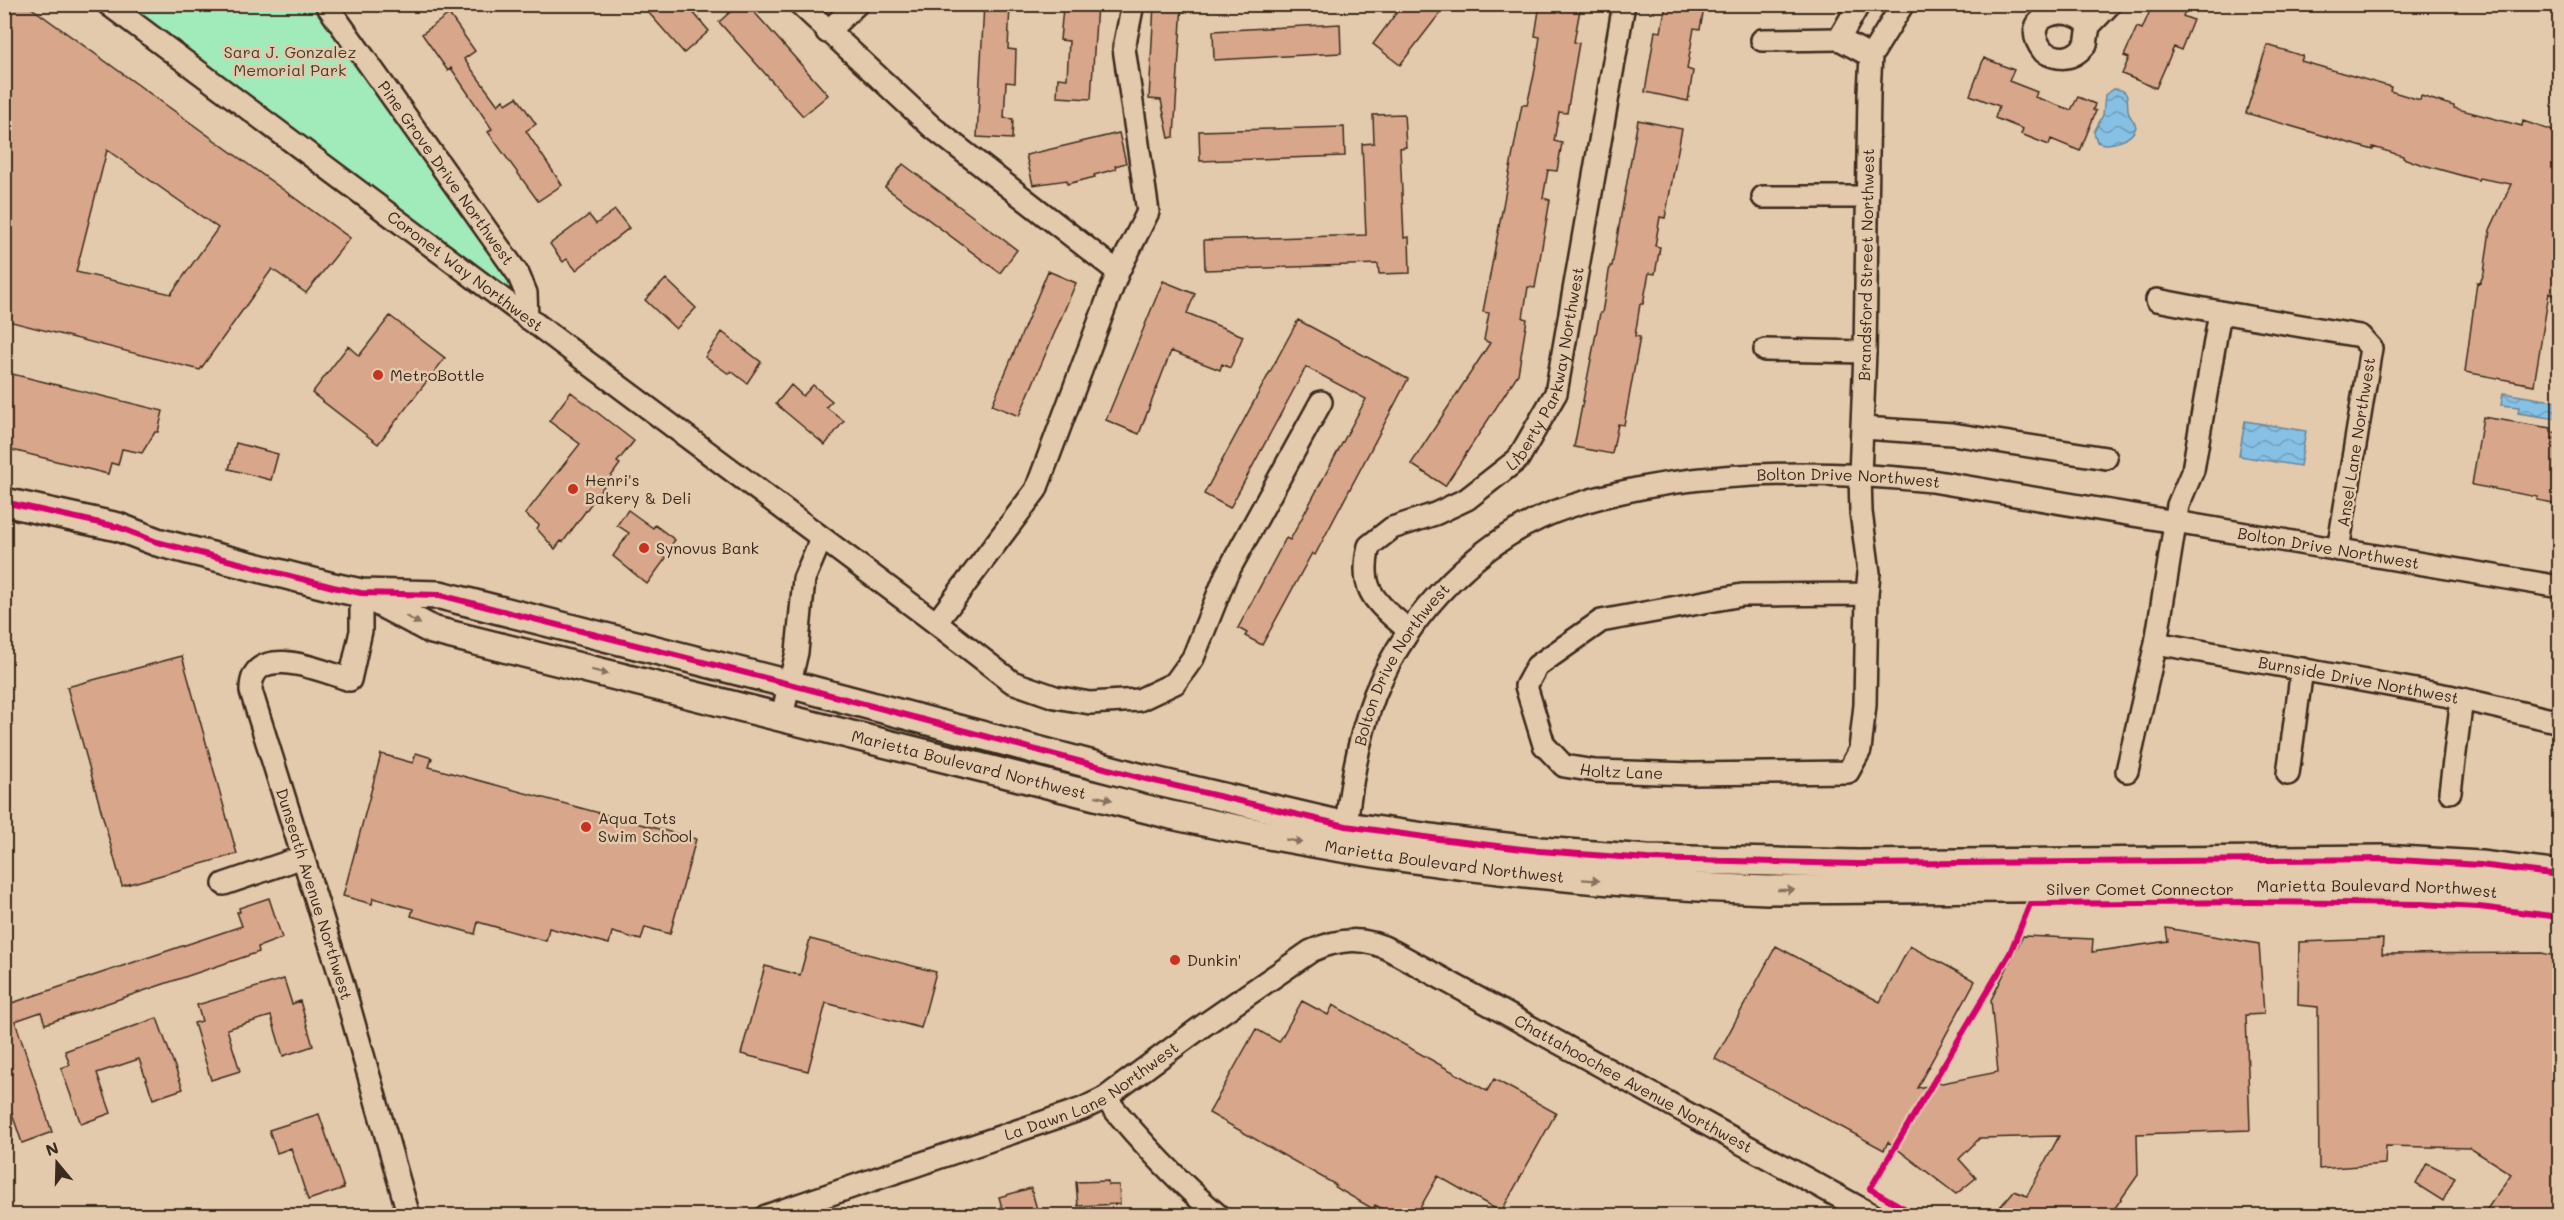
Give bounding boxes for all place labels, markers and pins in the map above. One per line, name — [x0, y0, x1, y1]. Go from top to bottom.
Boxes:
place label: MetroBottle — [390, 364, 485, 385]
marker: MetroBottle — [371, 368, 385, 382]
place label: Henri's Bakery & Deli — [585, 469, 691, 508]
marker: Henri's Bakery & Deli — [566, 482, 580, 496]
place label: Synovus Bank — [656, 537, 759, 558]
marker: Synovus Bank — [637, 541, 651, 555]
place label: Aqua Tots Swim School — [598, 807, 693, 846]
marker: Aqua Tots Swim School — [579, 820, 593, 834]
place label: Dunkin' — [1187, 949, 1241, 970]
marker: Dunkin' — [1168, 953, 1182, 967]

